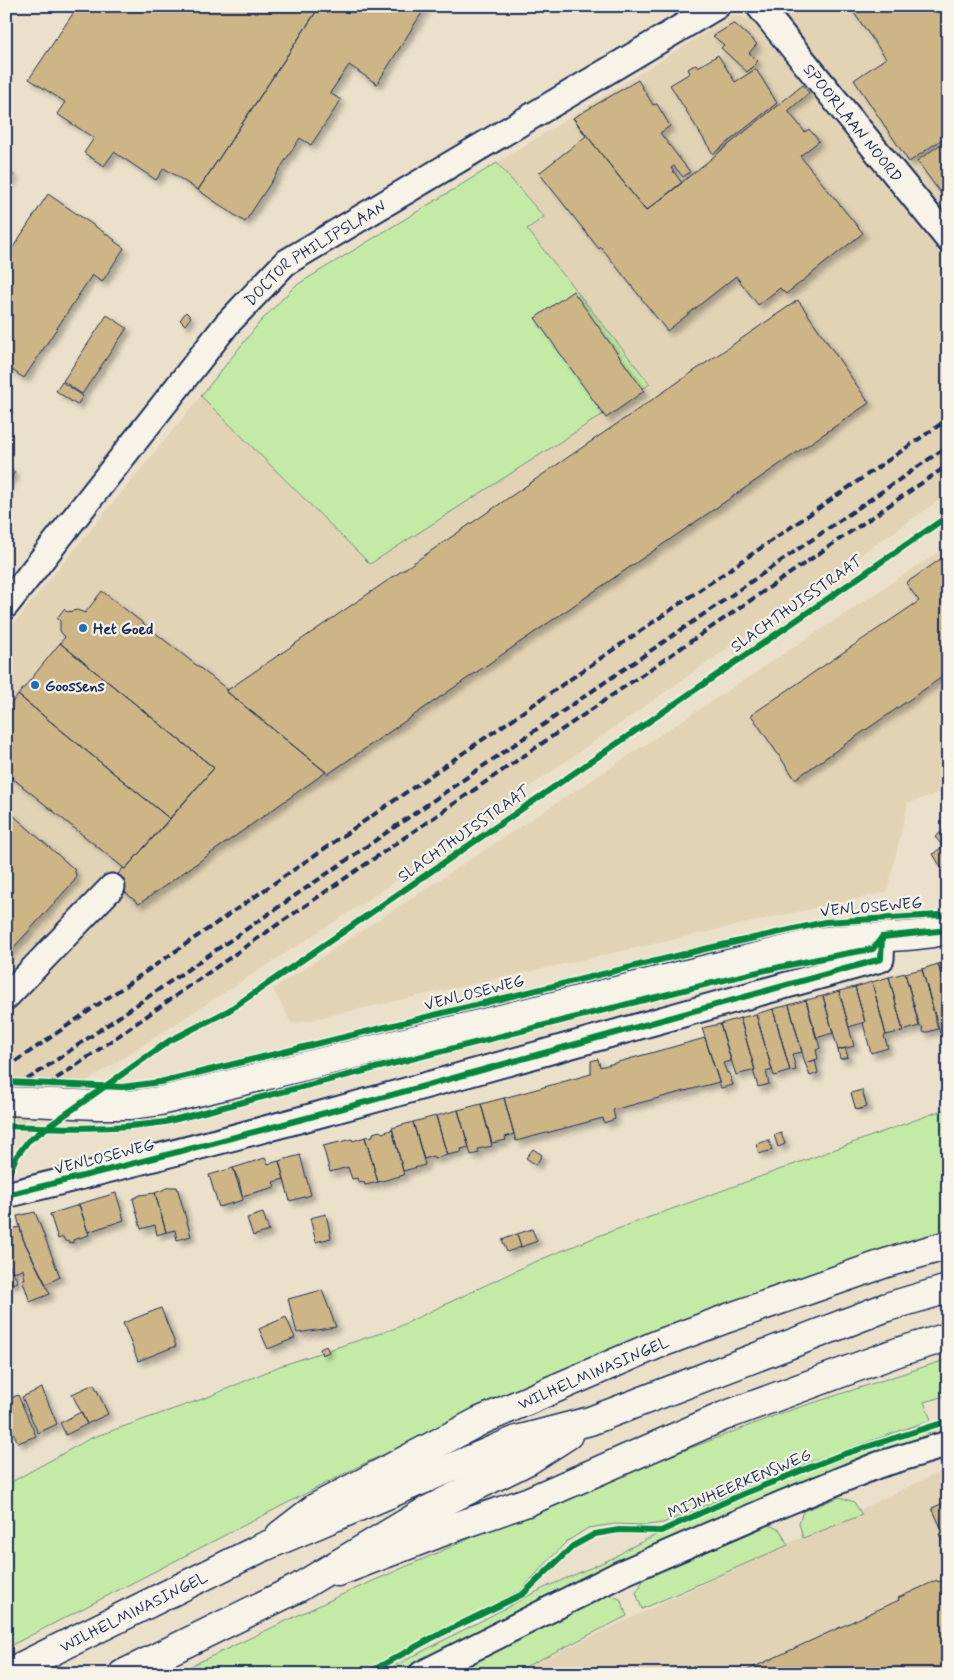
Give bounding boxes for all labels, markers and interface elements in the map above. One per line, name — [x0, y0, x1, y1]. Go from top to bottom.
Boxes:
street label: SPOORLAAN NOORD — [798, 60, 907, 187]
street label: DOCTOR PHILIPSLAAN — [240, 196, 391, 311]
street label: SLACHTHUISSTRAAT — [727, 550, 868, 658]
place label: Het Goed — [93, 619, 153, 640]
marker: Het Goed — [77, 622, 89, 634]
place label: Goossens — [45, 676, 105, 697]
marker: Goossens — [29, 679, 41, 691]
street label: SLACHTHUISSTRAAT — [394, 780, 535, 888]
street label: VENLOSEWEG — [819, 893, 923, 922]
street label: VENLOSEWEG — [422, 971, 527, 1016]
street label: VENLOSEWEG — [52, 1135, 157, 1180]
street label: WILHELMINASINGEL — [515, 1332, 672, 1415]
street label: MIJNHEERKENSWEG — [665, 1445, 815, 1524]
street label: WILHELMINASINGEL — [57, 1567, 212, 1658]

